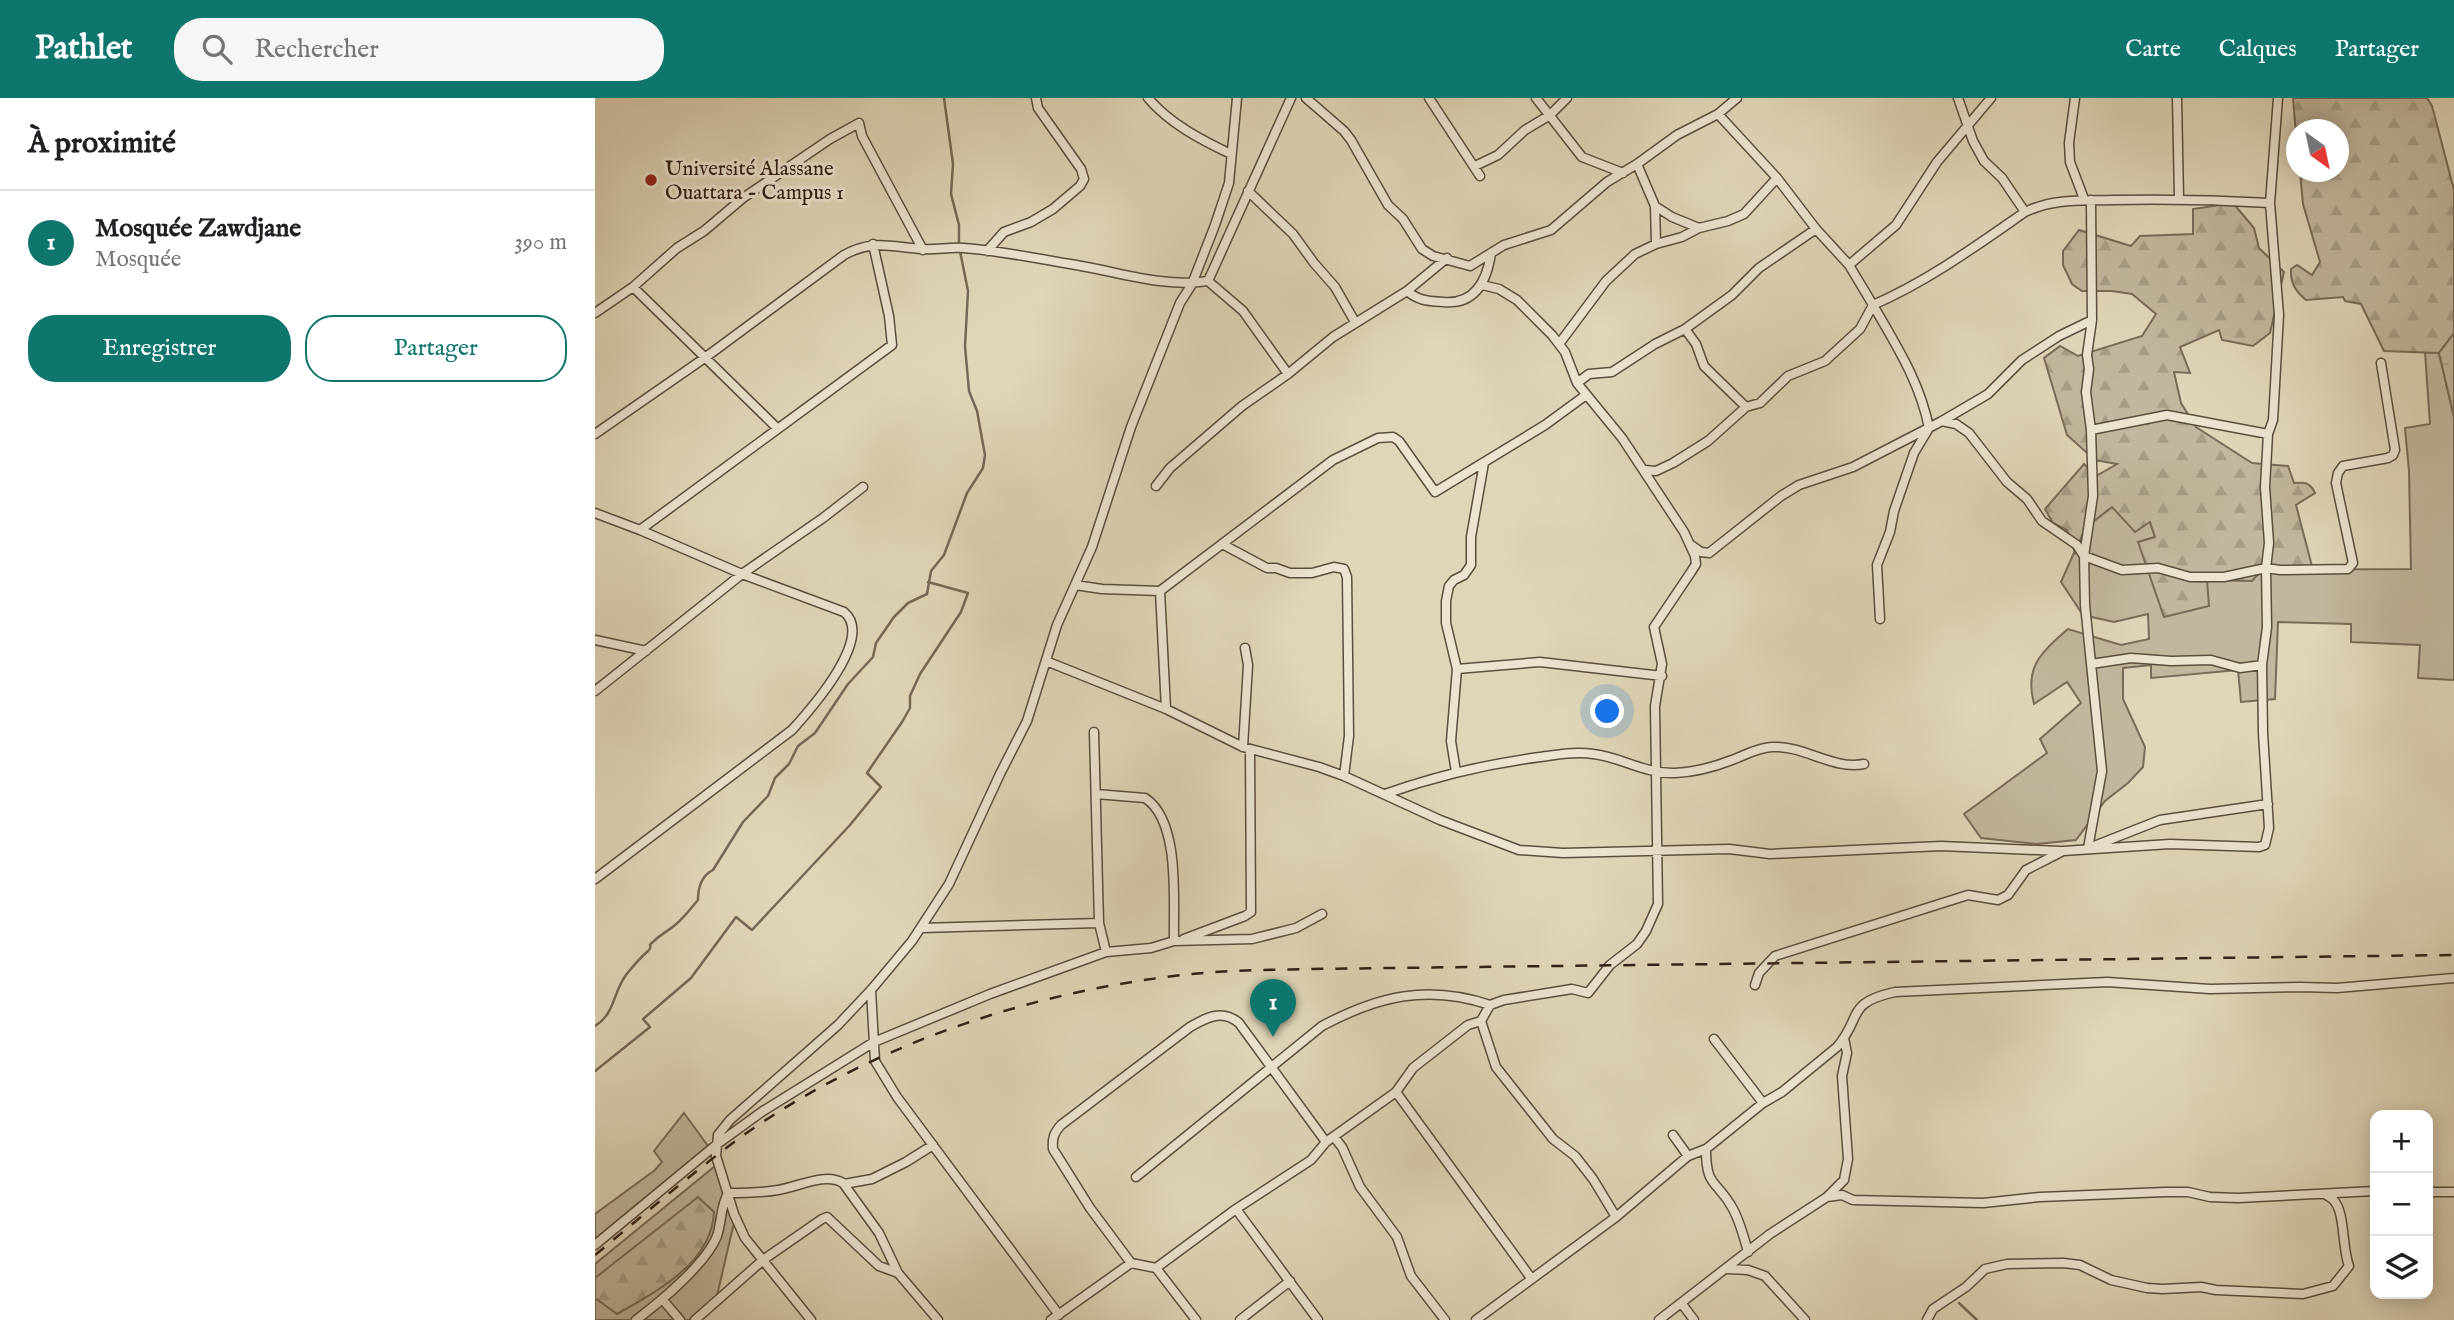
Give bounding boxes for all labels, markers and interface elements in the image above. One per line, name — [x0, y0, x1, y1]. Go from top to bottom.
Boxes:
search box — [174, 18, 664, 81]
text: Pathlet — [35, 28, 132, 70]
icon: search — [198, 30, 236, 68]
text: Rechercher — [254, 33, 379, 66]
text: Carte — [2125, 34, 2181, 65]
text: Calques — [2219, 34, 2297, 65]
text: Partager — [2335, 34, 2419, 65]
north arrow — [2286, 119, 2349, 182]
text: À proximité — [28, 125, 176, 163]
place label: Université Alassane Ouattara - Campus 1 — [665, 156, 844, 207]
marker: Université Alassane Ouattara - Campus 1 — [643, 172, 659, 188]
text: Mosquée Zawdjane — [95, 212, 301, 245]
text: 1 — [47, 228, 55, 257]
text: 390 m — [514, 228, 567, 257]
text: Mosquée — [95, 245, 181, 274]
button: Enregistrer — [28, 315, 291, 382]
button: Partager — [305, 315, 567, 382]
your location — [1590, 694, 1624, 728]
pin: 1 — [1250, 979, 1296, 1037]
map controls — [2370, 1110, 2433, 1299]
button: + — [2370, 1110, 2433, 1173]
button: − — [2370, 1173, 2433, 1236]
button: layers — [2370, 1236, 2433, 1299]

